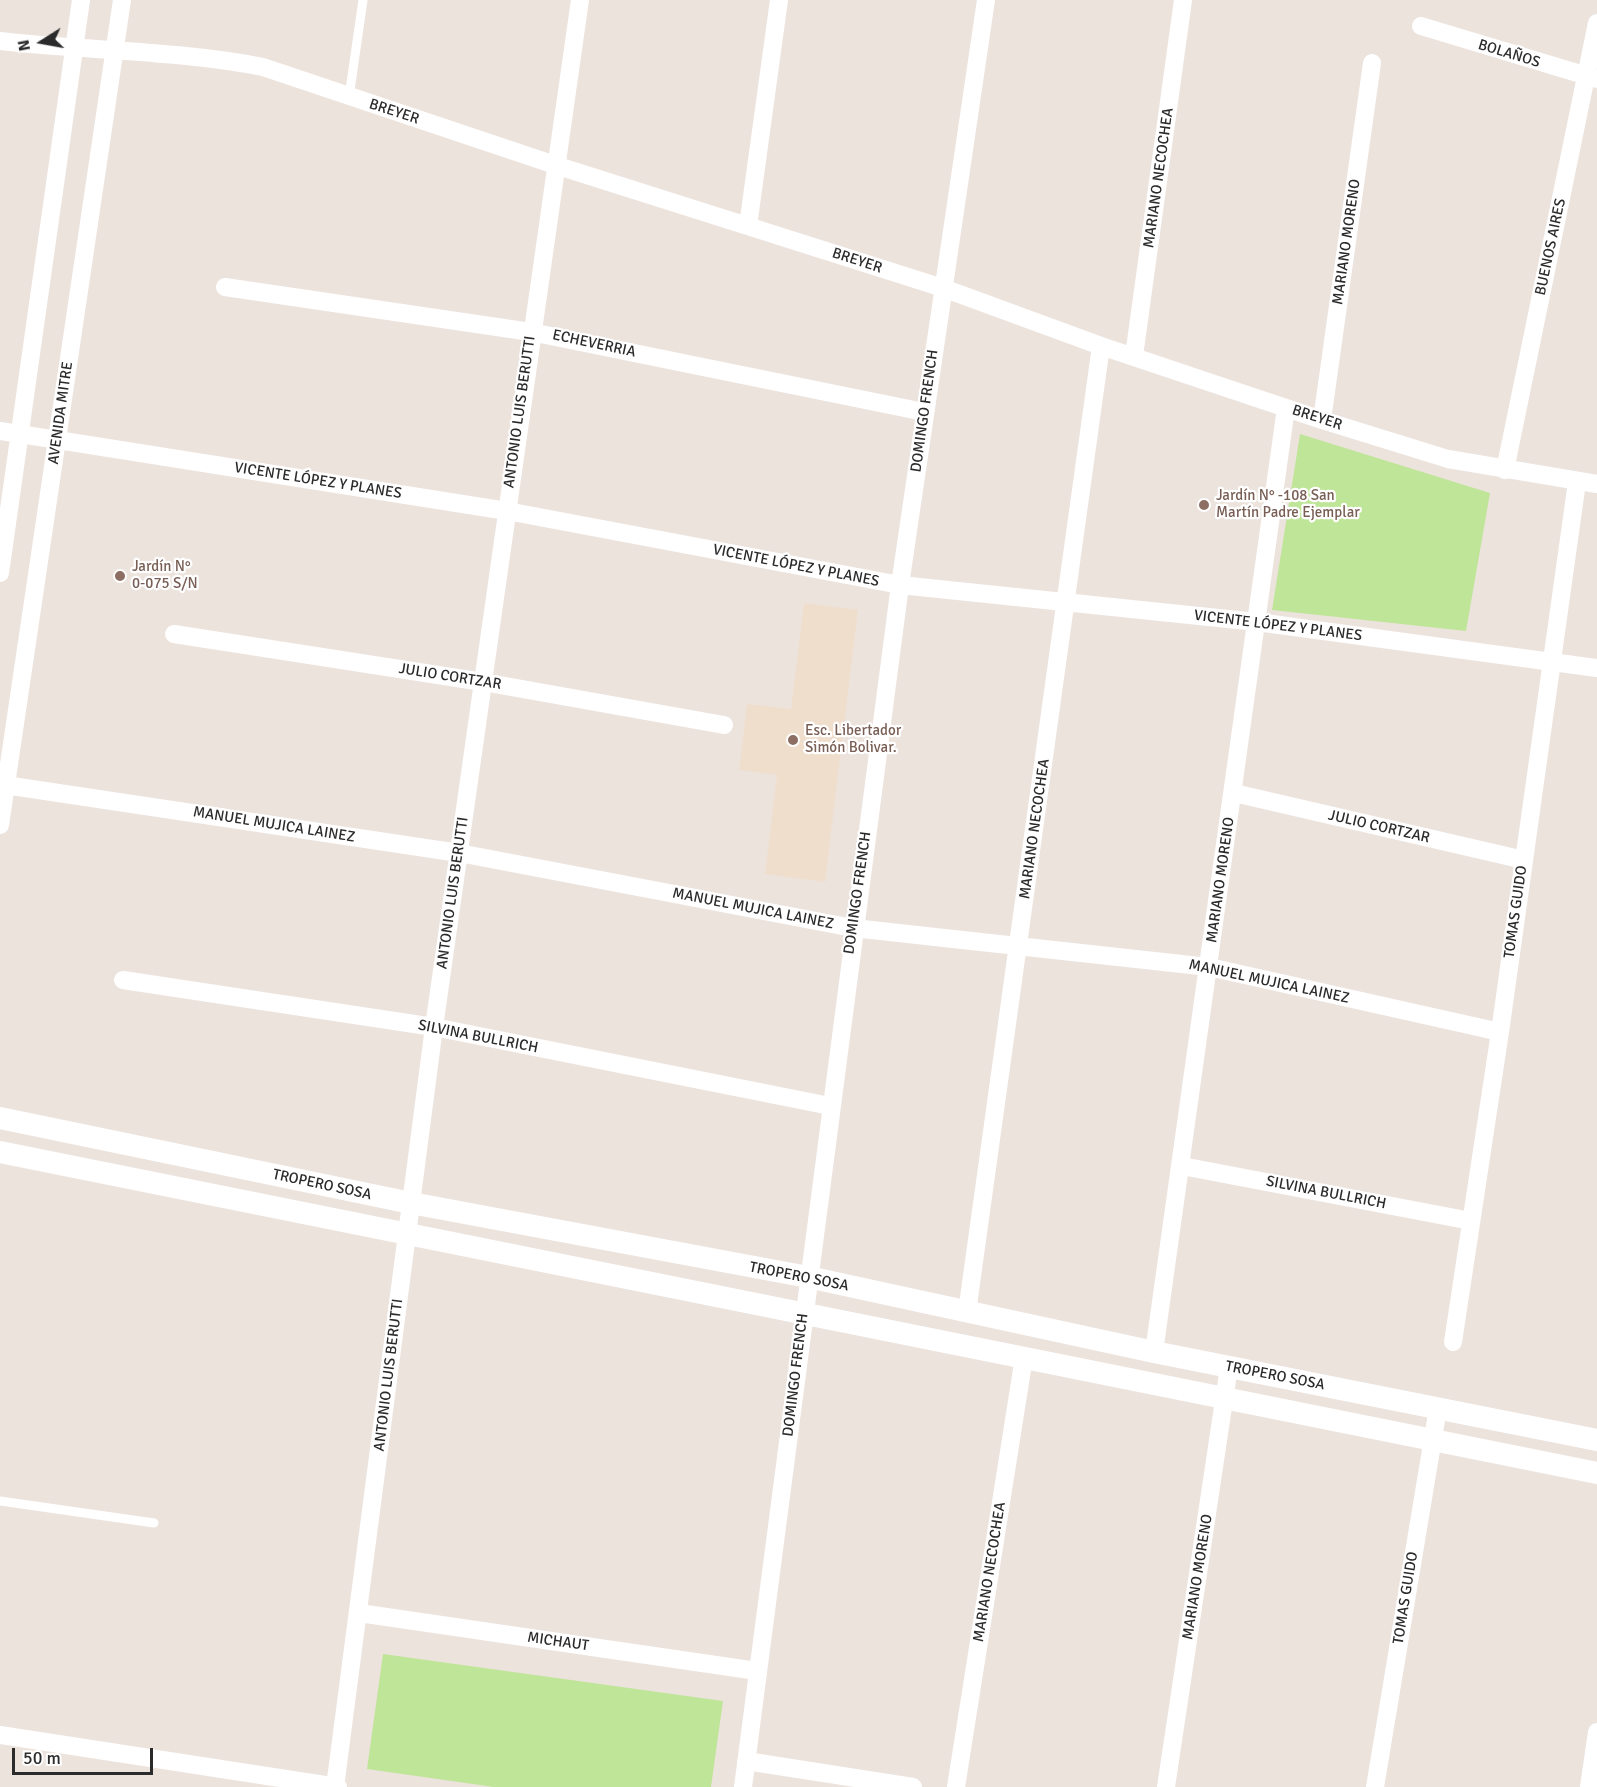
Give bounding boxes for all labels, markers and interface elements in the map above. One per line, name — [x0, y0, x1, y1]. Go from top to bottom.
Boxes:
north arrow — [12, 12, 72, 72]
street label: BOLAÑOS — [1476, 36, 1542, 72]
text: N — [13, 38, 35, 53]
street label: BREYER — [367, 95, 421, 129]
street label: MARIANO NECOCHEA — [1140, 107, 1178, 249]
street label: MARIANO MORENO — [1329, 178, 1365, 306]
street label: BUENOS AIRES — [1532, 197, 1570, 297]
street label: BREYER — [830, 244, 884, 278]
street label: ECHEVERRIA — [551, 326, 637, 362]
street label: ANTONIO LUIS BERUTTI — [500, 335, 540, 489]
street label: DOMINGO FRENCH — [907, 348, 943, 474]
street label: AVENIDA MITRE — [45, 361, 77, 465]
street label: BREYER — [1290, 401, 1344, 435]
street label: VICENTE LÓPEZ Y PLANES — [233, 459, 403, 503]
place label: Jardín N° -108 San Martín Padre Ejemplar — [1216, 487, 1360, 522]
marker: Jardín N° -108 San Martín Padre Ejemplar — [1197, 498, 1211, 512]
street label: VICENTE LÓPEZ Y PLANES — [711, 541, 881, 591]
place label: Jardín N° 0-075 S/N — [132, 558, 198, 593]
marker: Jardín N° 0-075 S/N — [113, 569, 127, 583]
street label: VICENTE LÓPEZ Y PLANES — [1193, 607, 1363, 645]
street label: JULIO CORTZAR — [397, 660, 503, 694]
place label: Esc. Libertador Simón Bolivar. — [805, 722, 901, 757]
marker: Esc. Libertador Simón Bolivar. — [786, 733, 800, 747]
street label: MARIANO NECOCHEA — [1016, 758, 1054, 900]
street label: MANUEL MUJICA LAINEZ — [192, 803, 356, 847]
street label: JULIO CORTZAR — [1326, 807, 1432, 847]
street label: ANTONIO LUIS BERUTTI — [433, 816, 473, 970]
street label: MARIANO MORENO — [1203, 816, 1239, 944]
street label: DOMINGO FRENCH — [840, 830, 876, 956]
street label: TOMAS GUIDO — [1501, 864, 1531, 960]
street label: MANUEL MUJICA LAINEZ — [671, 885, 835, 933]
street label: MANUEL MUJICA LAINEZ — [1187, 956, 1351, 1008]
street label: SILVINA BULLRICH — [416, 1017, 540, 1057]
street label: TROPERO SOSA — [271, 1166, 373, 1204]
street label: SILVINA BULLRICH — [1264, 1173, 1388, 1213]
street label: TROPERO SOSA — [748, 1259, 850, 1295]
street label: ANTONIO LUIS BERUTTI — [371, 1298, 407, 1452]
street label: DOMINGO FRENCH — [780, 1312, 812, 1438]
street label: TROPERO SOSA — [1224, 1358, 1326, 1394]
street label: MARIANO NECOCHEA — [970, 1501, 1010, 1643]
street label: MARIANO MORENO — [1179, 1513, 1217, 1641]
street label: TOMAS GUIDO — [1390, 1550, 1422, 1646]
street label: MICHAUT — [526, 1629, 590, 1655]
scale bar — [15, 1736, 156, 1774]
text: 50 m — [23, 1747, 61, 1769]

